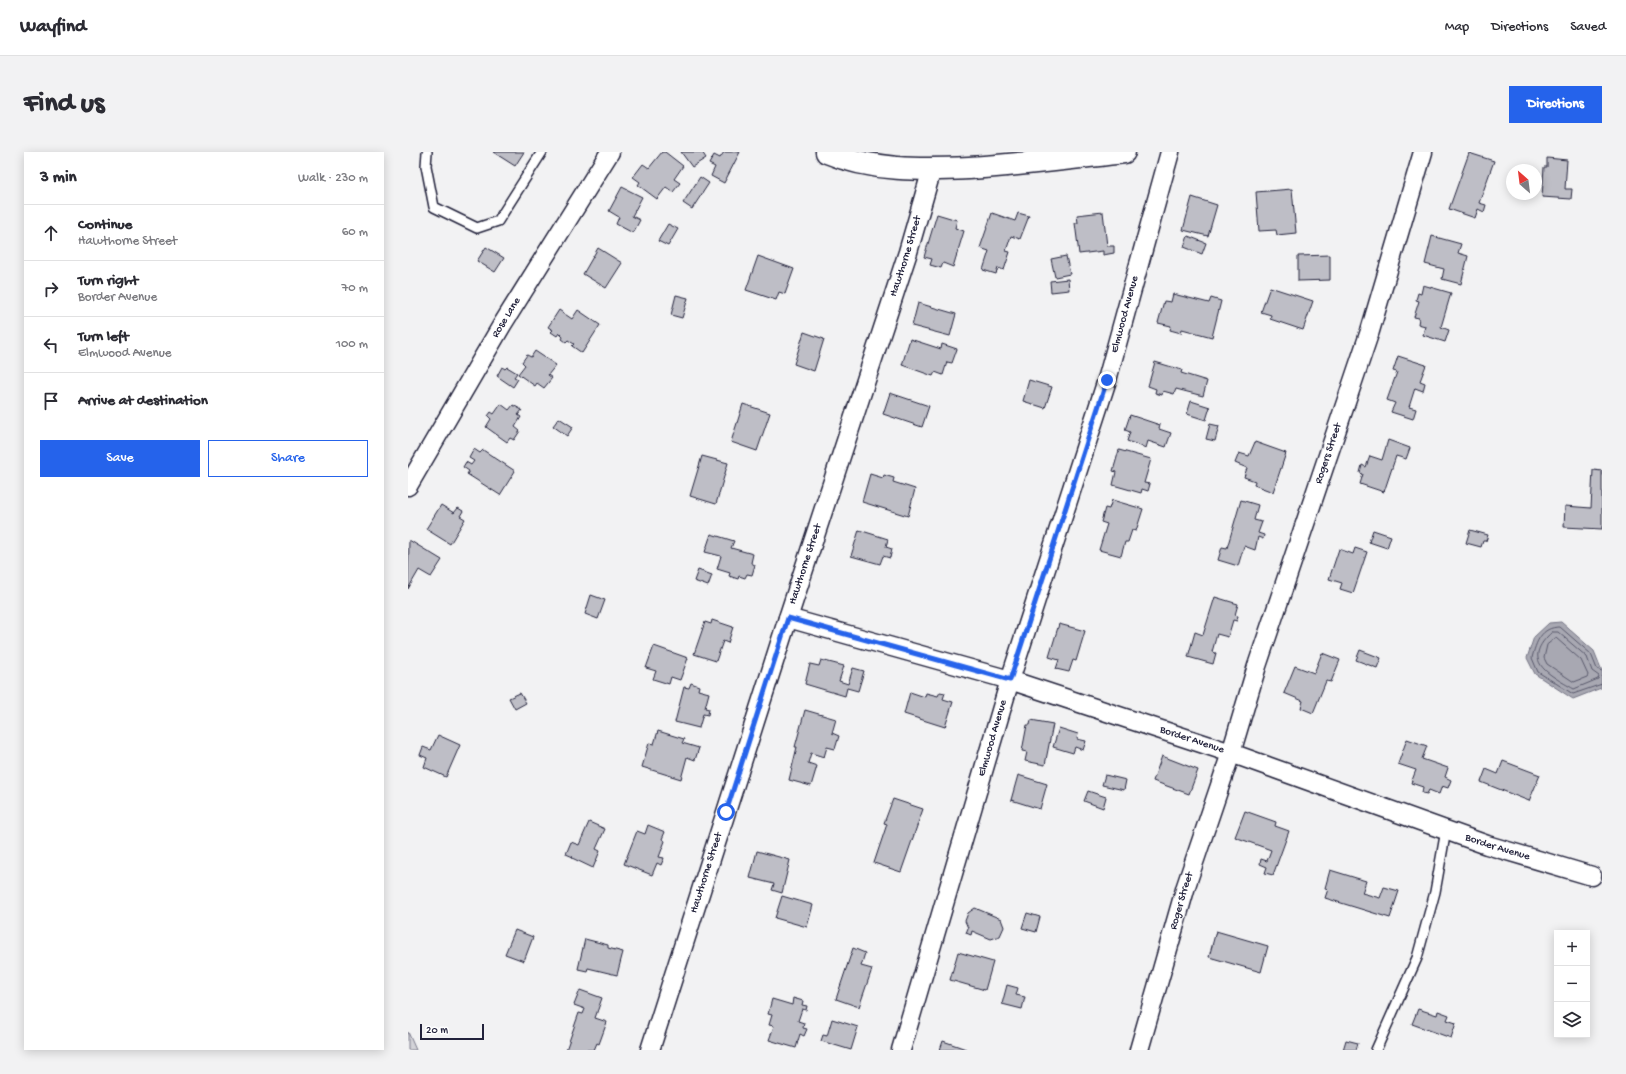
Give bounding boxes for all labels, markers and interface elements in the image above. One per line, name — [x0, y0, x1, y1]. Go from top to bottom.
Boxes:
text: Wayfind — [20, 16, 86, 39]
text: Map — [1445, 19, 1469, 36]
text: Directions — [1491, 19, 1548, 36]
text: Saved — [1570, 19, 1606, 36]
button: Directions — [1509, 86, 1602, 123]
text: Find us — [24, 88, 104, 121]
north arrow — [1506, 164, 1542, 200]
text: 3 min — [40, 168, 77, 188]
text: Walk · 230 m — [298, 171, 368, 186]
street label: Hawthorne Street — [888, 213, 925, 298]
text: Continue — [78, 216, 132, 234]
icon: ahead — [40, 222, 62, 244]
text: 60 m — [342, 225, 368, 240]
text: Hawthorne Street — [78, 234, 177, 249]
text: Turn right — [78, 272, 138, 290]
street label: Elmwood Avenue — [1109, 274, 1142, 354]
icon: right — [40, 278, 62, 300]
text: 70 m — [342, 281, 368, 296]
text: Border Avenue — [78, 290, 157, 305]
street label: Rose Lane — [490, 295, 524, 340]
text: Turn left — [78, 328, 129, 346]
icon: left — [40, 334, 62, 356]
text: 100 m — [336, 337, 368, 352]
text: Elmwood Avenue — [78, 346, 172, 361]
route end — [1098, 371, 1116, 389]
icon: arrive — [40, 390, 62, 412]
text: Arrive at destination — [78, 392, 208, 410]
street label: Rogers Street — [1313, 420, 1345, 486]
button: Save — [40, 440, 200, 477]
button: Share — [208, 440, 368, 477]
street label: Hawthorne Street — [787, 521, 825, 606]
street label: Elmwood Avenue — [976, 698, 1010, 778]
street label: Border Avenue — [1157, 724, 1226, 756]
route start — [717, 803, 735, 821]
street label: Hawthorne Street — [688, 830, 726, 915]
street label: Border Avenue — [1463, 831, 1531, 863]
street label: Roger Street — [1168, 869, 1197, 931]
map controls — [1554, 930, 1590, 1038]
button: + — [1554, 930, 1590, 966]
button: − — [1554, 966, 1590, 1002]
button: layers — [1554, 1002, 1590, 1038]
scale bar — [420, 1022, 484, 1041]
text: 20 m — [426, 1025, 448, 1037]

